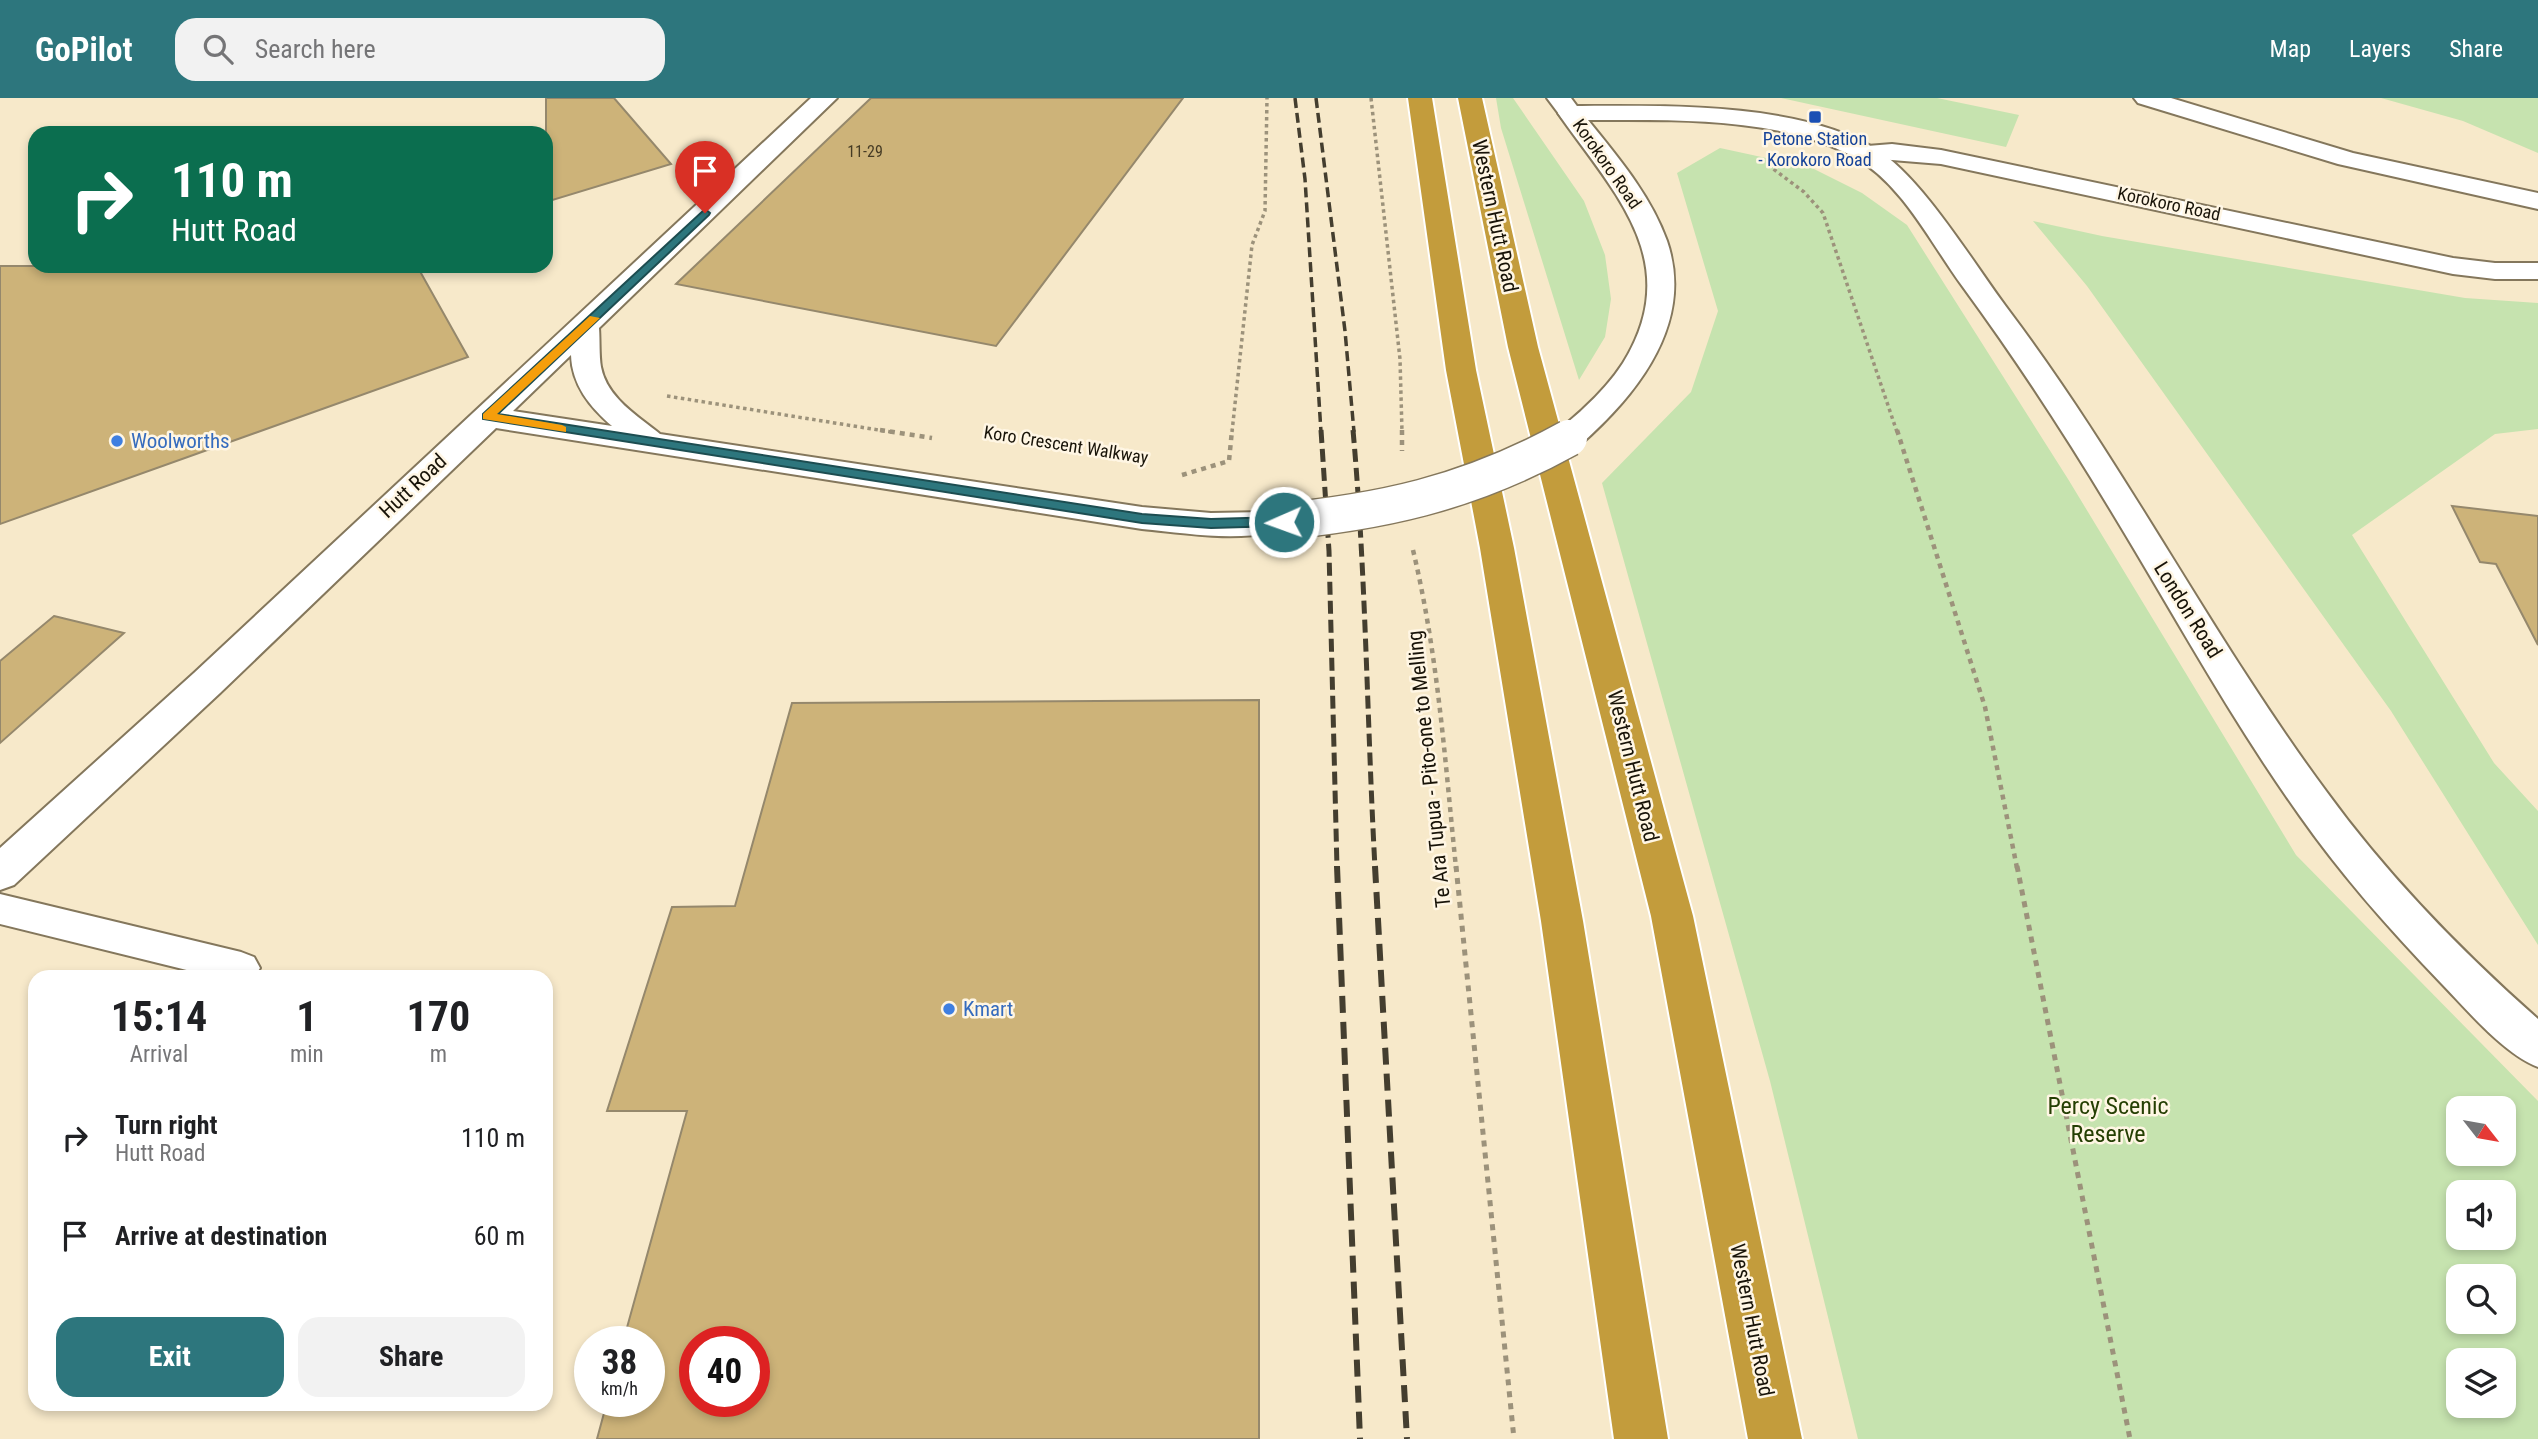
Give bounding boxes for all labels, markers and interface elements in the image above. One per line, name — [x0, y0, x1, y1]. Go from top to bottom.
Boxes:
search box — [175, 18, 665, 81]
text: GoPilot — [35, 30, 133, 69]
icon: search — [199, 30, 237, 68]
text: Search here — [255, 34, 376, 64]
text: Map — [2270, 35, 2311, 63]
text: Layers — [2349, 35, 2411, 63]
text: Share — [2449, 35, 2503, 63]
marker: Petone Station - Korokoro Road — [1807, 109, 1823, 125]
street label: Korokoro Road — [1569, 115, 1646, 213]
place label: Petone Station - Korokoro Road — [1758, 128, 1872, 170]
street label: Western Hutt Road — [1467, 138, 1523, 294]
pin — [675, 141, 735, 213]
house number: 11-29 — [847, 142, 883, 161]
text: 110 m — [171, 152, 293, 209]
icon: arrive — [686, 152, 724, 190]
icon: right — [56, 154, 147, 245]
street label: Korokoro Road — [2116, 182, 2223, 225]
text: Hutt Road — [171, 211, 297, 249]
street label: Koro Crescent Walkway — [982, 421, 1150, 468]
place label: Woolworths — [131, 429, 230, 453]
marker: Woolworths — [109, 433, 125, 449]
street label: Hutt Road — [375, 449, 451, 523]
position arrow — [1247, 485, 1321, 559]
street label: London Road — [2149, 557, 2227, 663]
street label: Te Ara Tupua - Pito-one to Melling — [1403, 629, 1455, 909]
street label: Western Hutt Road — [1603, 688, 1663, 844]
text: 15:14 — [111, 992, 207, 1041]
text: 1 — [296, 992, 317, 1041]
text: 170 — [406, 992, 470, 1041]
place label: Kmart — [963, 997, 1013, 1021]
marker: Kmart — [941, 1001, 957, 1017]
text: Arrival — [130, 1041, 188, 1068]
text: min — [290, 1041, 324, 1068]
text: m — [430, 1041, 447, 1068]
park label: Percy Scenic Reserve — [2047, 1092, 2169, 1148]
north arrow — [2446, 1096, 2516, 1166]
map controls — [2446, 1096, 2516, 1418]
text: Turn right — [115, 1110, 217, 1140]
icon: right — [56, 1119, 94, 1157]
text: 110 m — [461, 1123, 525, 1153]
text: Hutt Road — [115, 1140, 205, 1167]
button: sound — [2446, 1180, 2516, 1250]
icon: arrive — [56, 1217, 94, 1255]
text: Arrive at destination — [115, 1221, 327, 1251]
text: 60 m — [474, 1221, 525, 1251]
street label: Western Hutt Road — [1725, 1242, 1779, 1398]
button: search — [2446, 1264, 2516, 1334]
button: Exit — [56, 1317, 284, 1397]
button: Share — [298, 1317, 525, 1397]
speed limit sign: 40 — [679, 1326, 770, 1417]
text: 38 — [602, 1342, 637, 1383]
button: layers — [2446, 1348, 2516, 1418]
text: km/h — [601, 1378, 638, 1399]

